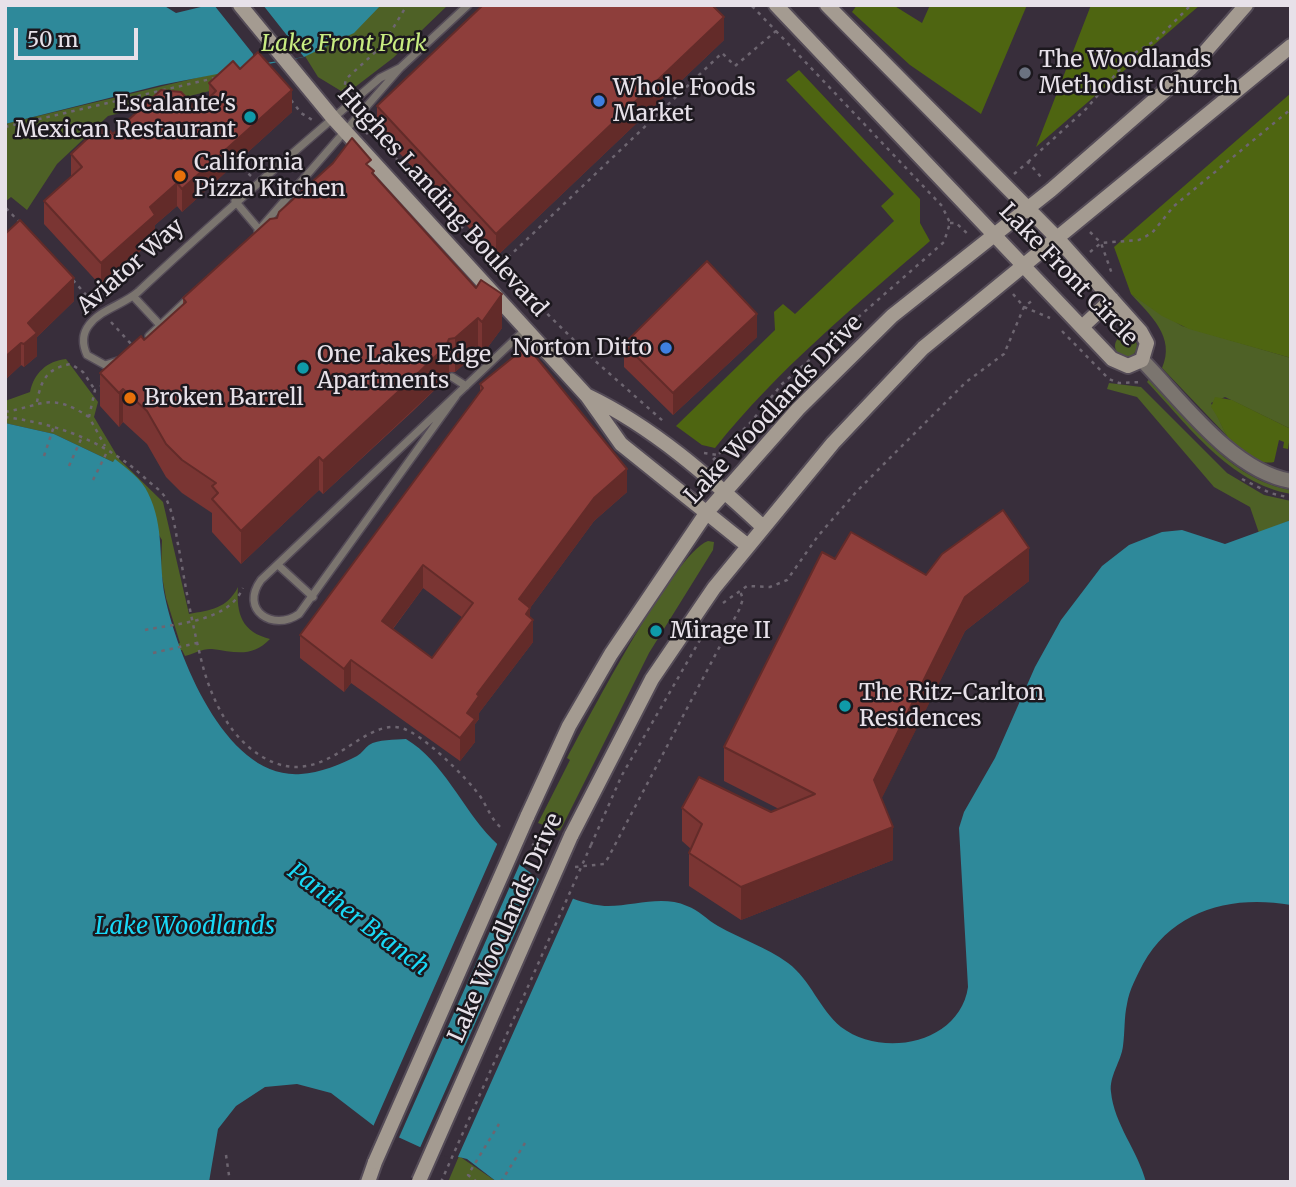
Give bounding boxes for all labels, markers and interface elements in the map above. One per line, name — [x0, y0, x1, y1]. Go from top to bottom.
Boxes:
scale bar — [18, 14, 142, 58]
text: 50 m — [27, 26, 78, 53]
park label: Lake Front Park — [261, 30, 427, 58]
place label: The Woodlands Methodist Church — [1039, 46, 1239, 100]
marker: The Woodlands Methodist Church — [1017, 65, 1033, 81]
place label: Whole Foods Market — [613, 74, 756, 128]
street label: Hughes Landing Boulevard — [331, 81, 553, 323]
place label: Escalante's Mexican Restaurant — [15, 90, 236, 144]
marker: Whole Foods Market — [591, 93, 607, 109]
marker: Escalante's Mexican Restaurant — [242, 109, 258, 125]
place label: California Pizza Kitchen — [194, 149, 345, 203]
marker: California Pizza Kitchen — [172, 168, 188, 184]
street label: Lake Front Circle — [993, 198, 1143, 352]
street label: Aviator Way — [72, 213, 190, 321]
street label: Lake Woodlands Drive — [679, 310, 869, 510]
place label: Norton Ditto — [513, 334, 652, 362]
marker: Norton Ditto — [658, 340, 674, 356]
place label: One Lakes Edge Apartments — [317, 341, 491, 395]
marker: One Lakes Edge Apartments — [295, 360, 311, 376]
place label: Broken Barrell — [144, 384, 304, 412]
marker: Broken Barrell — [122, 390, 138, 406]
place label: Mirage II — [670, 617, 771, 645]
marker: Mirage II — [648, 623, 664, 639]
place label: The Ritz-Carlton Residences — [859, 679, 1044, 733]
marker: The Ritz-Carlton Residences — [837, 698, 853, 714]
street label: Lake Woodlands Drive — [443, 809, 569, 1047]
water label: Panther Branch — [282, 857, 434, 983]
water label: Lake Woodlands — [95, 913, 275, 941]

